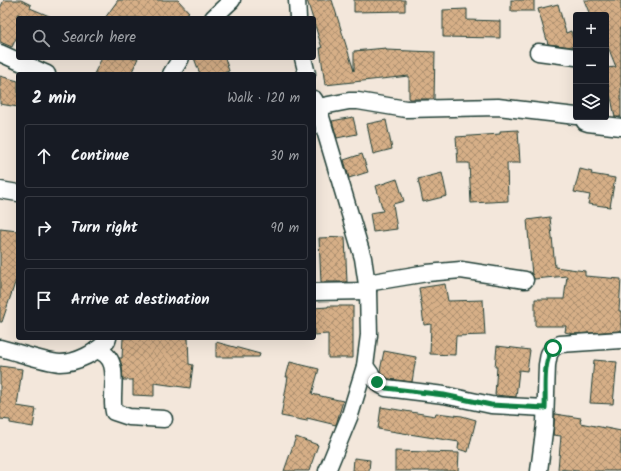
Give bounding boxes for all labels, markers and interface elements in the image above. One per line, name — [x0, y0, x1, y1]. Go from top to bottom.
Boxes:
map controls — [573, 12, 609, 120]
button: + — [573, 12, 609, 48]
search box — [16, 16, 316, 60]
text: Search here — [62, 26, 136, 50]
icon: search — [30, 27, 52, 49]
button: − — [573, 48, 609, 84]
button: layers — [573, 84, 609, 120]
text: 2 min — [32, 85, 76, 112]
text: Walk · 120 m — [227, 88, 300, 109]
text: Continue — [71, 144, 129, 168]
icon: ahead — [33, 145, 55, 167]
text: 30 m — [270, 146, 299, 167]
text: Turn right — [71, 216, 138, 240]
icon: right — [33, 217, 55, 239]
text: 90 m — [271, 218, 299, 239]
text: Arrive at destination — [71, 288, 210, 312]
icon: arrive — [33, 289, 55, 311]
route start — [544, 339, 562, 357]
route end — [368, 373, 386, 391]

